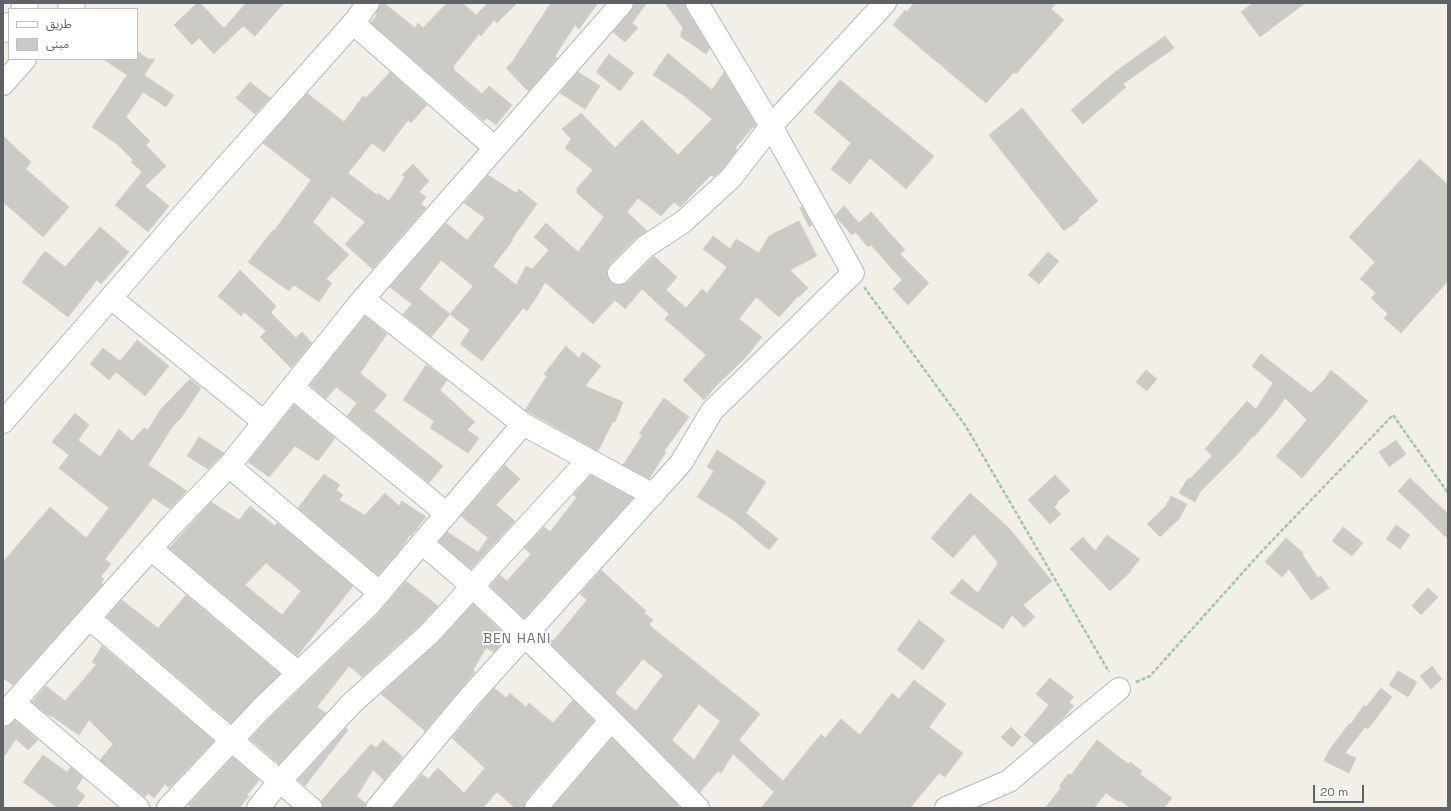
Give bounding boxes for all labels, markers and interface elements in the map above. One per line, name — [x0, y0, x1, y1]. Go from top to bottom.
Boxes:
legend — [8, 8, 138, 60]
text: طريق — [46, 16, 72, 32]
text: مبنى — [46, 36, 69, 52]
district label: BEN HANI — [483, 631, 551, 647]
scale bar — [1315, 777, 1366, 803]
text: 20 m — [1320, 784, 1348, 800]

